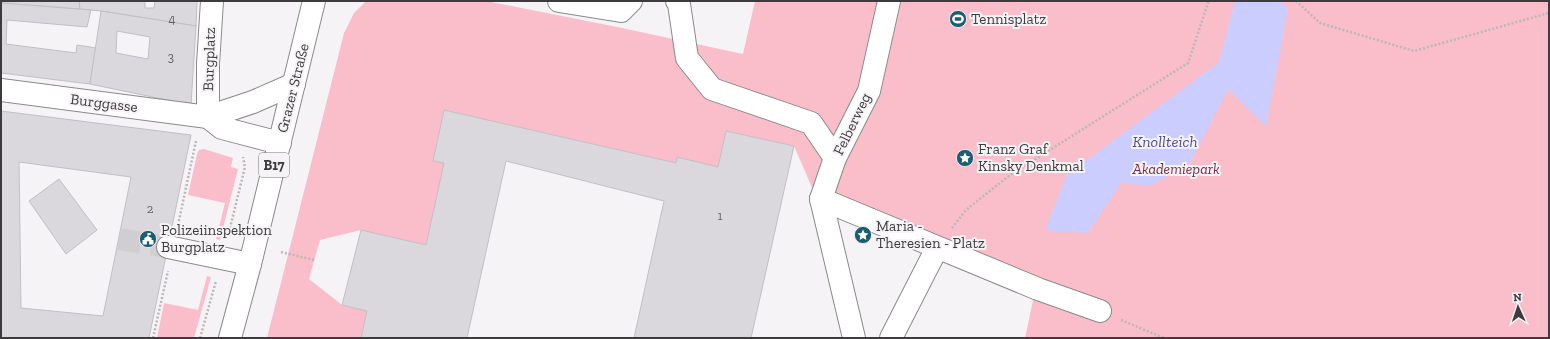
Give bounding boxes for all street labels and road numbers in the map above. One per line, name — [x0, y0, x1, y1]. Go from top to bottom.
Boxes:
street label: Burgplatz — [199, 27, 219, 91]
street label: Grazer Straße — [273, 42, 313, 134]
street label: Burggasse — [69, 90, 139, 116]
street label: Felberweg — [829, 90, 875, 158]
road number: B17 — [259, 153, 289, 177]

